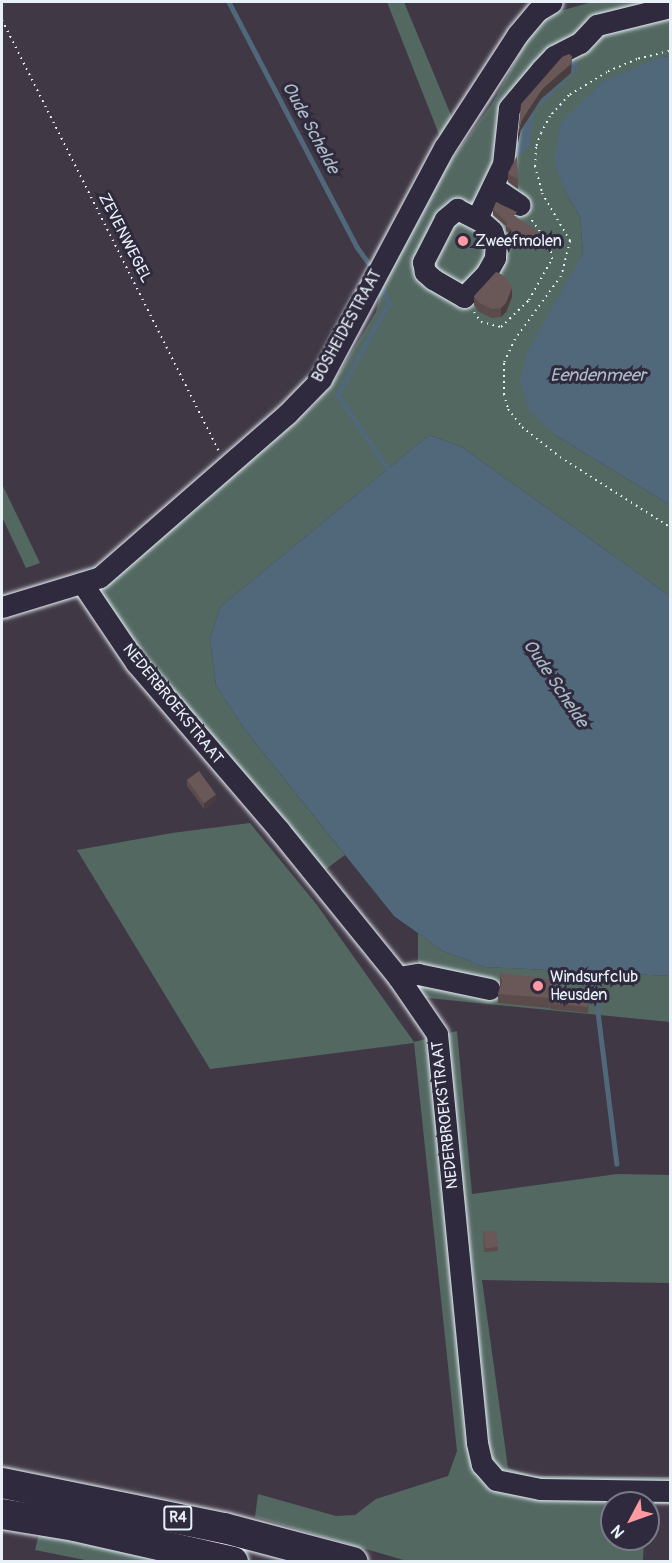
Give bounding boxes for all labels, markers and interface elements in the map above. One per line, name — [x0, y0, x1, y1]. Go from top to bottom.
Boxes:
water label: Oude Schelde — [277, 78, 343, 178]
street label: ZEVENWEGEL — [94, 190, 156, 286]
place label: Zweefmolen — [475, 231, 562, 251]
marker: Zweefmolen — [456, 234, 470, 248]
street label: BOSHEIDESTRAAT — [308, 266, 386, 386]
water label: Eendenmeer — [550, 365, 646, 387]
water label: Oude Schelde — [518, 636, 592, 732]
street label: NEDERBROEKSTRAAT — [119, 640, 227, 768]
place label: Windsurfclub Heusden — [550, 967, 638, 1005]
marker: Windsurfclub Heusden — [531, 979, 545, 993]
street label: NEDERBROEKSTRAAT — [428, 1040, 462, 1190]
north arrow — [600, 1491, 660, 1551]
road number: R4 — [163, 1506, 193, 1530]
text: N — [607, 1521, 629, 1542]

